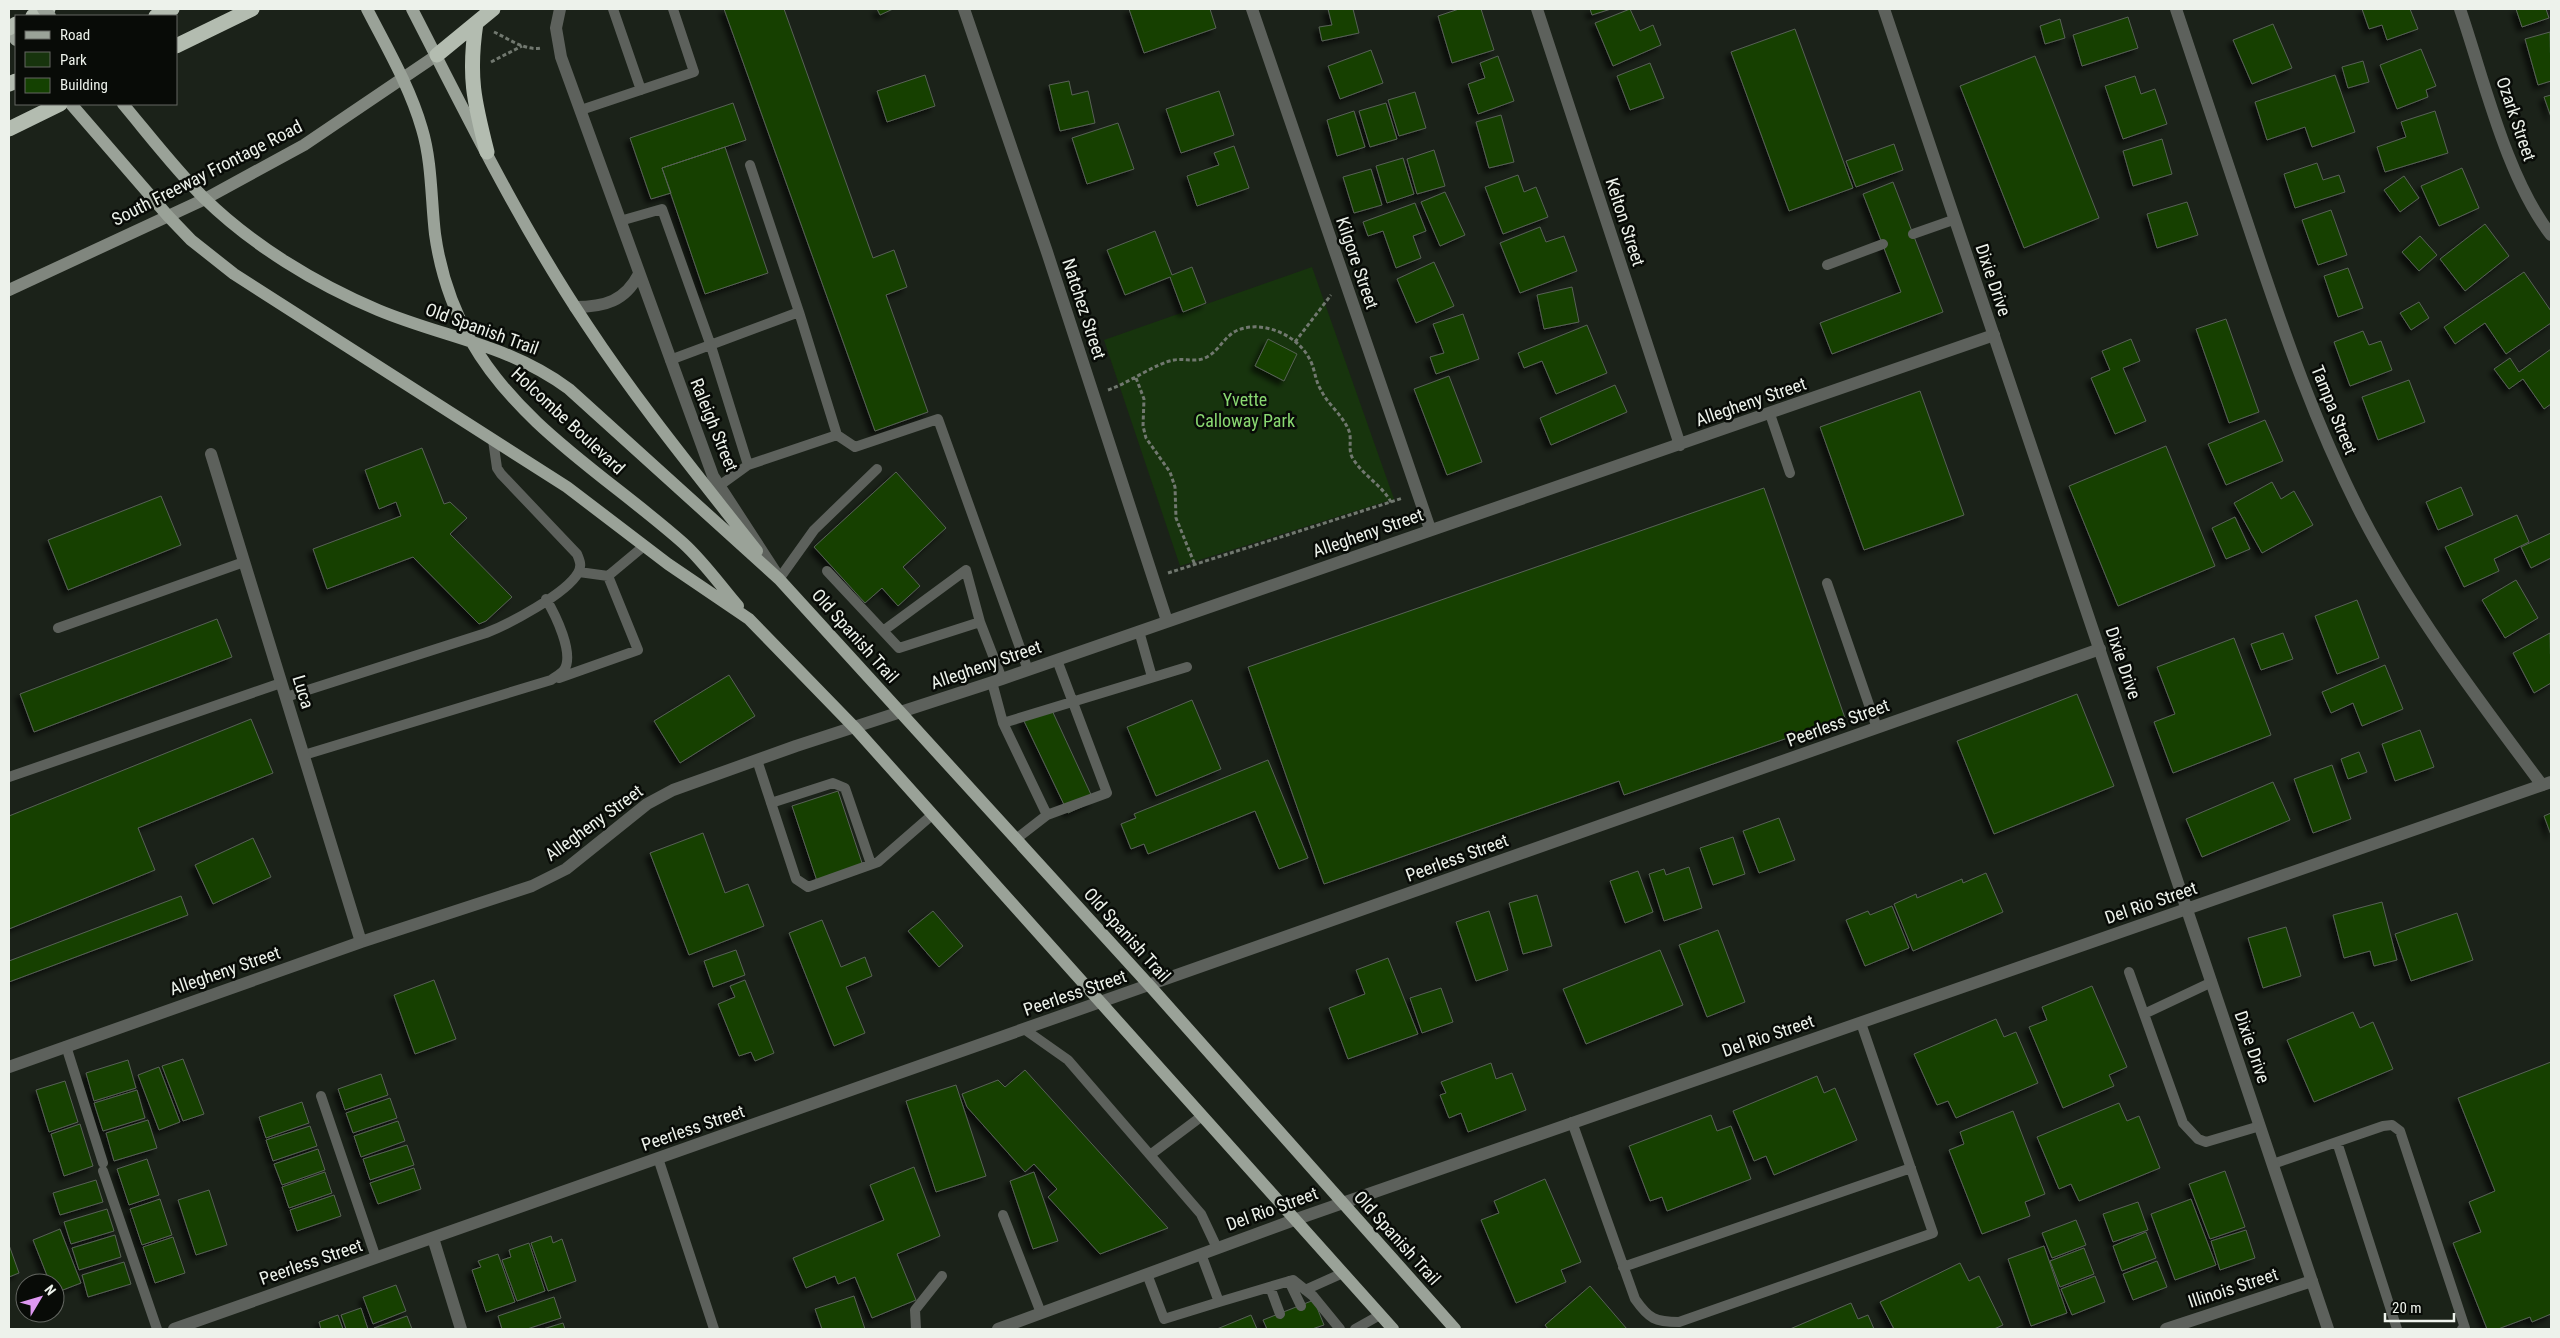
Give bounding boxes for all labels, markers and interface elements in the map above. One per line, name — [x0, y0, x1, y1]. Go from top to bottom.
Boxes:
legend — [15, 15, 178, 105]
text: Road — [60, 26, 90, 44]
text: Park — [60, 51, 87, 69]
street label: Ozark Street — [2492, 74, 2541, 164]
text: Building — [60, 76, 108, 94]
street label: South Freeway Frontage Road — [108, 115, 305, 230]
street label: Kelton Street — [1601, 175, 1650, 269]
street label: Kilgore Street — [1332, 214, 1383, 312]
street label: Dixie Drive — [1971, 241, 2016, 319]
street label: Natchez Street — [1058, 256, 1111, 362]
street label: Old Spanish Trail — [423, 298, 542, 359]
street label: Tampa Street — [2307, 362, 2362, 457]
street label: Holcombe Boulevard — [507, 363, 629, 478]
street label: Allegheny Street — [1693, 373, 1809, 430]
street label: Raleigh Street — [686, 375, 743, 475]
park label: Yvette Calloway Park — [1195, 389, 1295, 431]
street label: Allegheny Street — [1310, 504, 1426, 561]
street label: Old Spanish Trail — [808, 584, 903, 687]
street label: Dixie Drive — [2101, 624, 2146, 702]
street label: Allegheny Street — [928, 636, 1044, 693]
street label: Luca — [288, 673, 318, 711]
street label: Peerless Street — [1784, 694, 1892, 751]
street label: Allegheny Street — [541, 780, 647, 865]
street label: Peerless Street — [1403, 829, 1511, 886]
street label: Del Rio Street — [2102, 877, 2200, 928]
street label: Old Spanish Trail — [1080, 883, 1175, 986]
street label: Allegheny Street — [167, 942, 283, 999]
street label: Peerless Street — [1021, 965, 1129, 1020]
street label: Dixie Drive — [2230, 1008, 2275, 1086]
street label: Del Rio Street — [1719, 1010, 1817, 1061]
street label: Peerless Street — [639, 1100, 747, 1155]
street label: Del Rio Street — [1223, 1182, 1321, 1235]
street label: Old Spanish Trail — [1350, 1186, 1445, 1289]
street label: Peerless Street — [257, 1234, 365, 1289]
street label: Illinois Street — [2185, 1263, 2280, 1312]
north arrow — [15, 1273, 65, 1323]
text: N — [41, 1282, 59, 1298]
scale bar — [2385, 1290, 2454, 1322]
text: 20 m — [2392, 1299, 2422, 1317]

